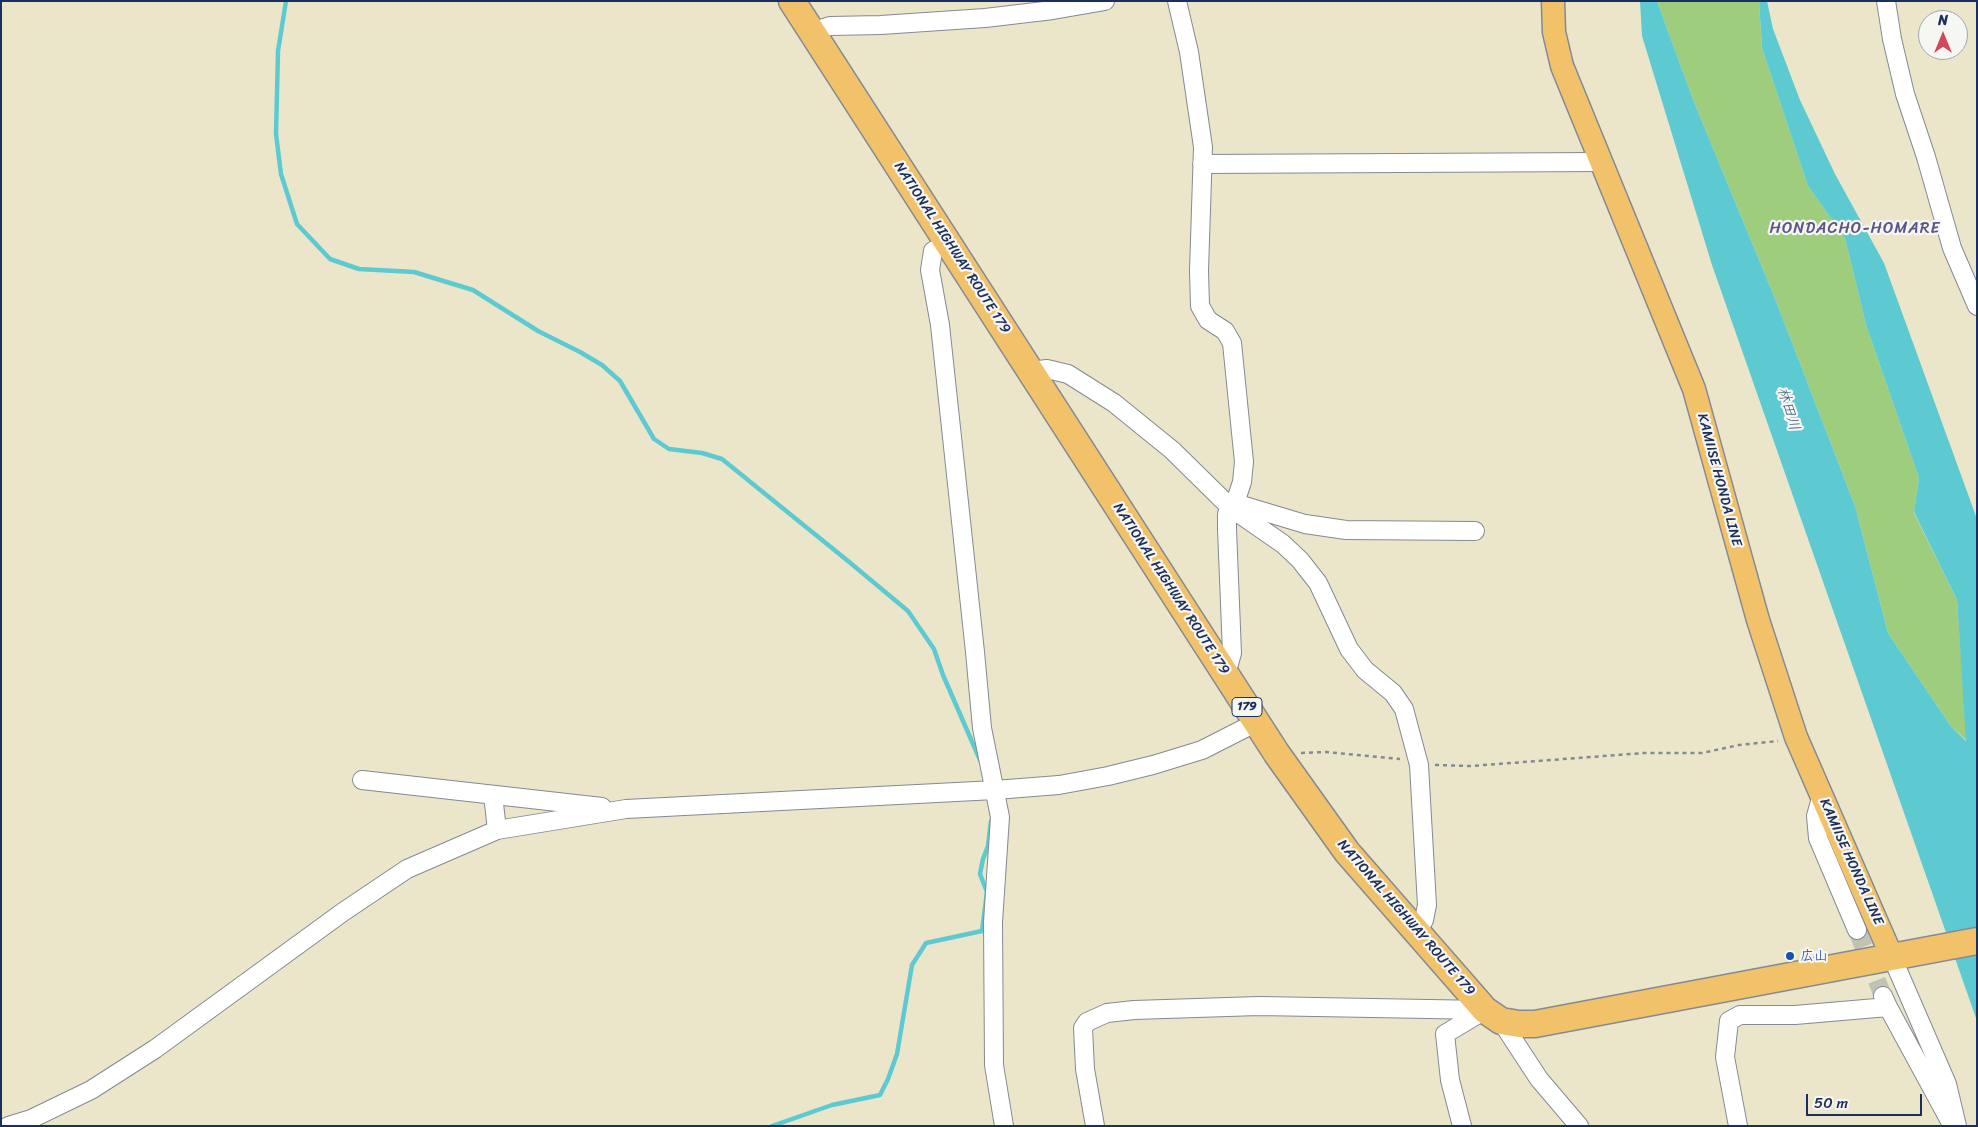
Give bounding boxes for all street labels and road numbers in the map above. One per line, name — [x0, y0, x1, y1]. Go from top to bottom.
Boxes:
street label: NATIONAL HIGHWAY ROUTE 179 — [890, 159, 1014, 337]
street label: KAMIISE HONDA LINE — [1693, 412, 1745, 548]
street label: NATIONAL HIGHWAY ROUTE 179 — [1109, 500, 1233, 678]
road number: 179 — [1232, 698, 1262, 716]
street label: KAMIISE HONDA LINE — [1816, 796, 1886, 928]
street label: NATIONAL HIGHWAY ROUTE 179 — [1334, 837, 1478, 999]

